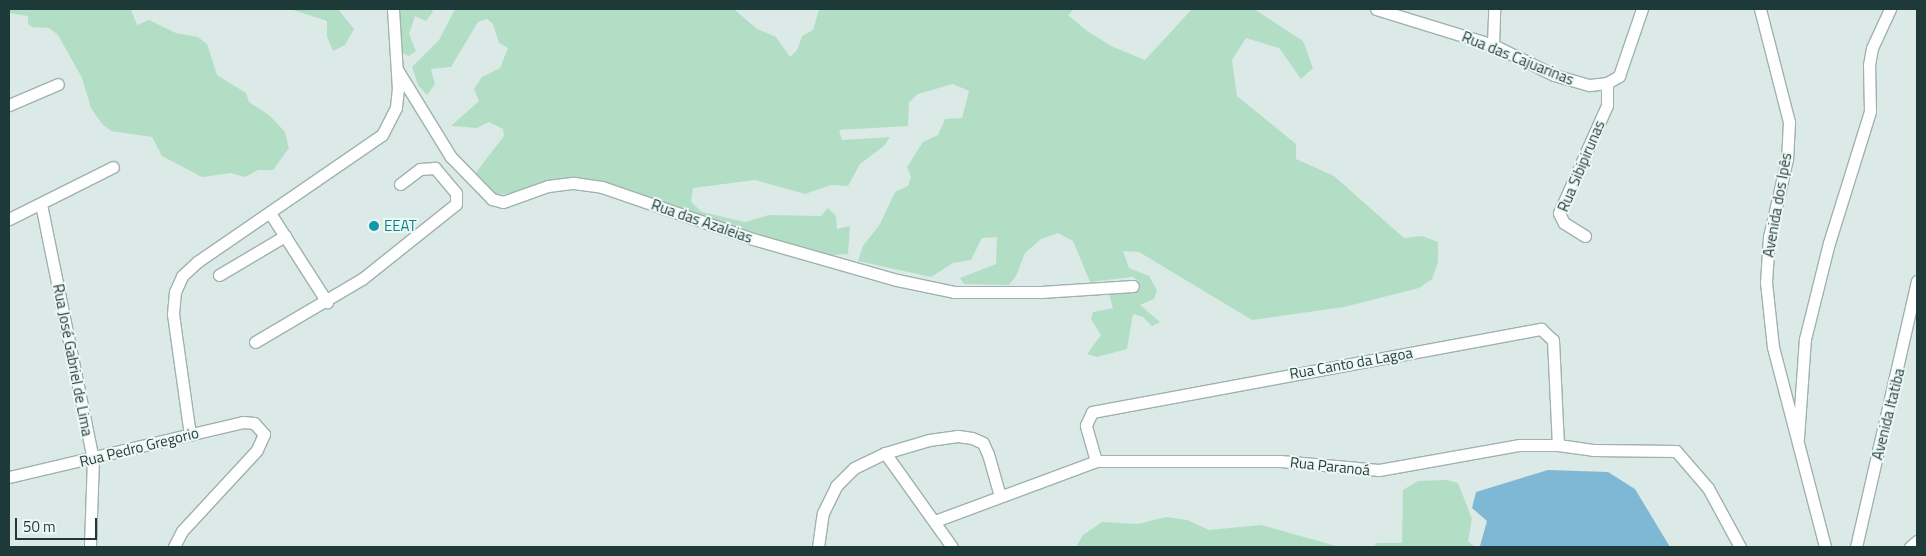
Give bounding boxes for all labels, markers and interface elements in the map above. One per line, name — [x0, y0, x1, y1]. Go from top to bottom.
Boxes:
street label: Rua das Cajuarinas — [1459, 27, 1577, 89]
street label: Rua Sibipirunas — [1554, 118, 1608, 214]
street label: Avenida dos Ipês — [1759, 151, 1795, 259]
street label: Rua das Azaleias — [649, 195, 755, 247]
place label: EEAT — [384, 217, 417, 235]
marker: EEAT — [368, 220, 380, 232]
street label: Rua José Gabriel de Lima — [49, 282, 97, 438]
street label: Rua Canto da Lagoa — [1288, 343, 1414, 383]
street label: Avenida Itatiba — [1868, 366, 1908, 462]
street label: Rua Pedro Gregorio — [77, 423, 201, 471]
street label: Rua Paranoá — [1289, 453, 1371, 479]
scale bar — [18, 508, 100, 540]
text: 50 m — [23, 515, 56, 538]

